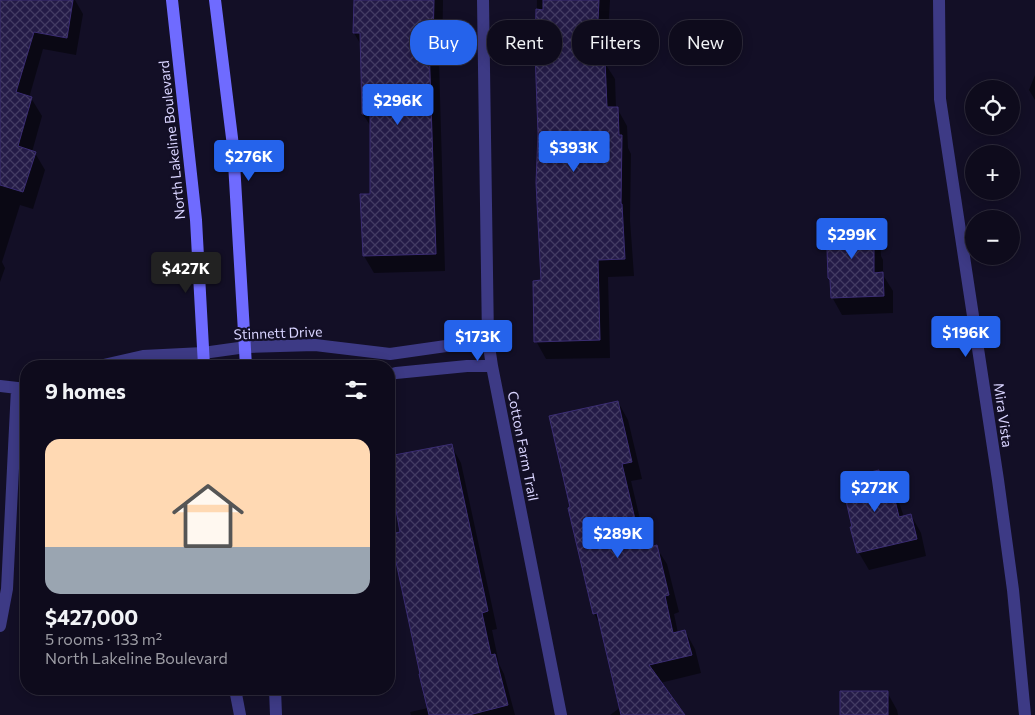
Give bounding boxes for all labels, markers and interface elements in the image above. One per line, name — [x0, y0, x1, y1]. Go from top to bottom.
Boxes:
chip: Buy — [410, 20, 477, 65]
chip: Rent — [487, 20, 562, 65]
chip: Filters — [572, 20, 659, 65]
chip: New — [669, 20, 742, 65]
street label: North Lakeline Boulevard — [155, 60, 188, 220]
map controls — [965, 80, 1020, 265]
button: locate — [965, 80, 1020, 135]
pin: $296K — [363, 84, 433, 126]
text: $296K — [373, 90, 423, 109]
pin: $393K — [539, 130, 609, 173]
text: $393K — [550, 137, 598, 156]
pin: $276K — [214, 140, 284, 182]
button: + — [965, 145, 1020, 200]
text: $276K — [225, 146, 273, 165]
button: − — [965, 210, 1020, 265]
pin: $299K — [817, 218, 887, 260]
text: $299K — [827, 224, 877, 243]
pin: $427K — [151, 252, 221, 294]
text: $427K — [162, 258, 210, 277]
pin: $196K — [931, 316, 1001, 358]
pin: $173K — [443, 320, 513, 362]
street label: Stinnett Drive — [233, 322, 323, 343]
text: $196K — [942, 322, 990, 341]
text: $173K — [455, 326, 501, 345]
icon: filters — [342, 376, 370, 404]
text: 9 homes — [45, 378, 126, 403]
street label: Mira Vista — [991, 382, 1016, 448]
street label: Cotton Farm Trail — [505, 390, 542, 502]
pin: $272K — [840, 470, 910, 513]
icon: home — [163, 471, 253, 561]
text: $272K — [851, 477, 899, 496]
pin: $289K — [583, 516, 653, 559]
text: $289K — [593, 523, 643, 542]
text: $427,000 — [45, 604, 138, 629]
text: 5 rooms · 133 m² — [45, 629, 162, 648]
text: North Lakeline Boulevard — [45, 648, 228, 667]

